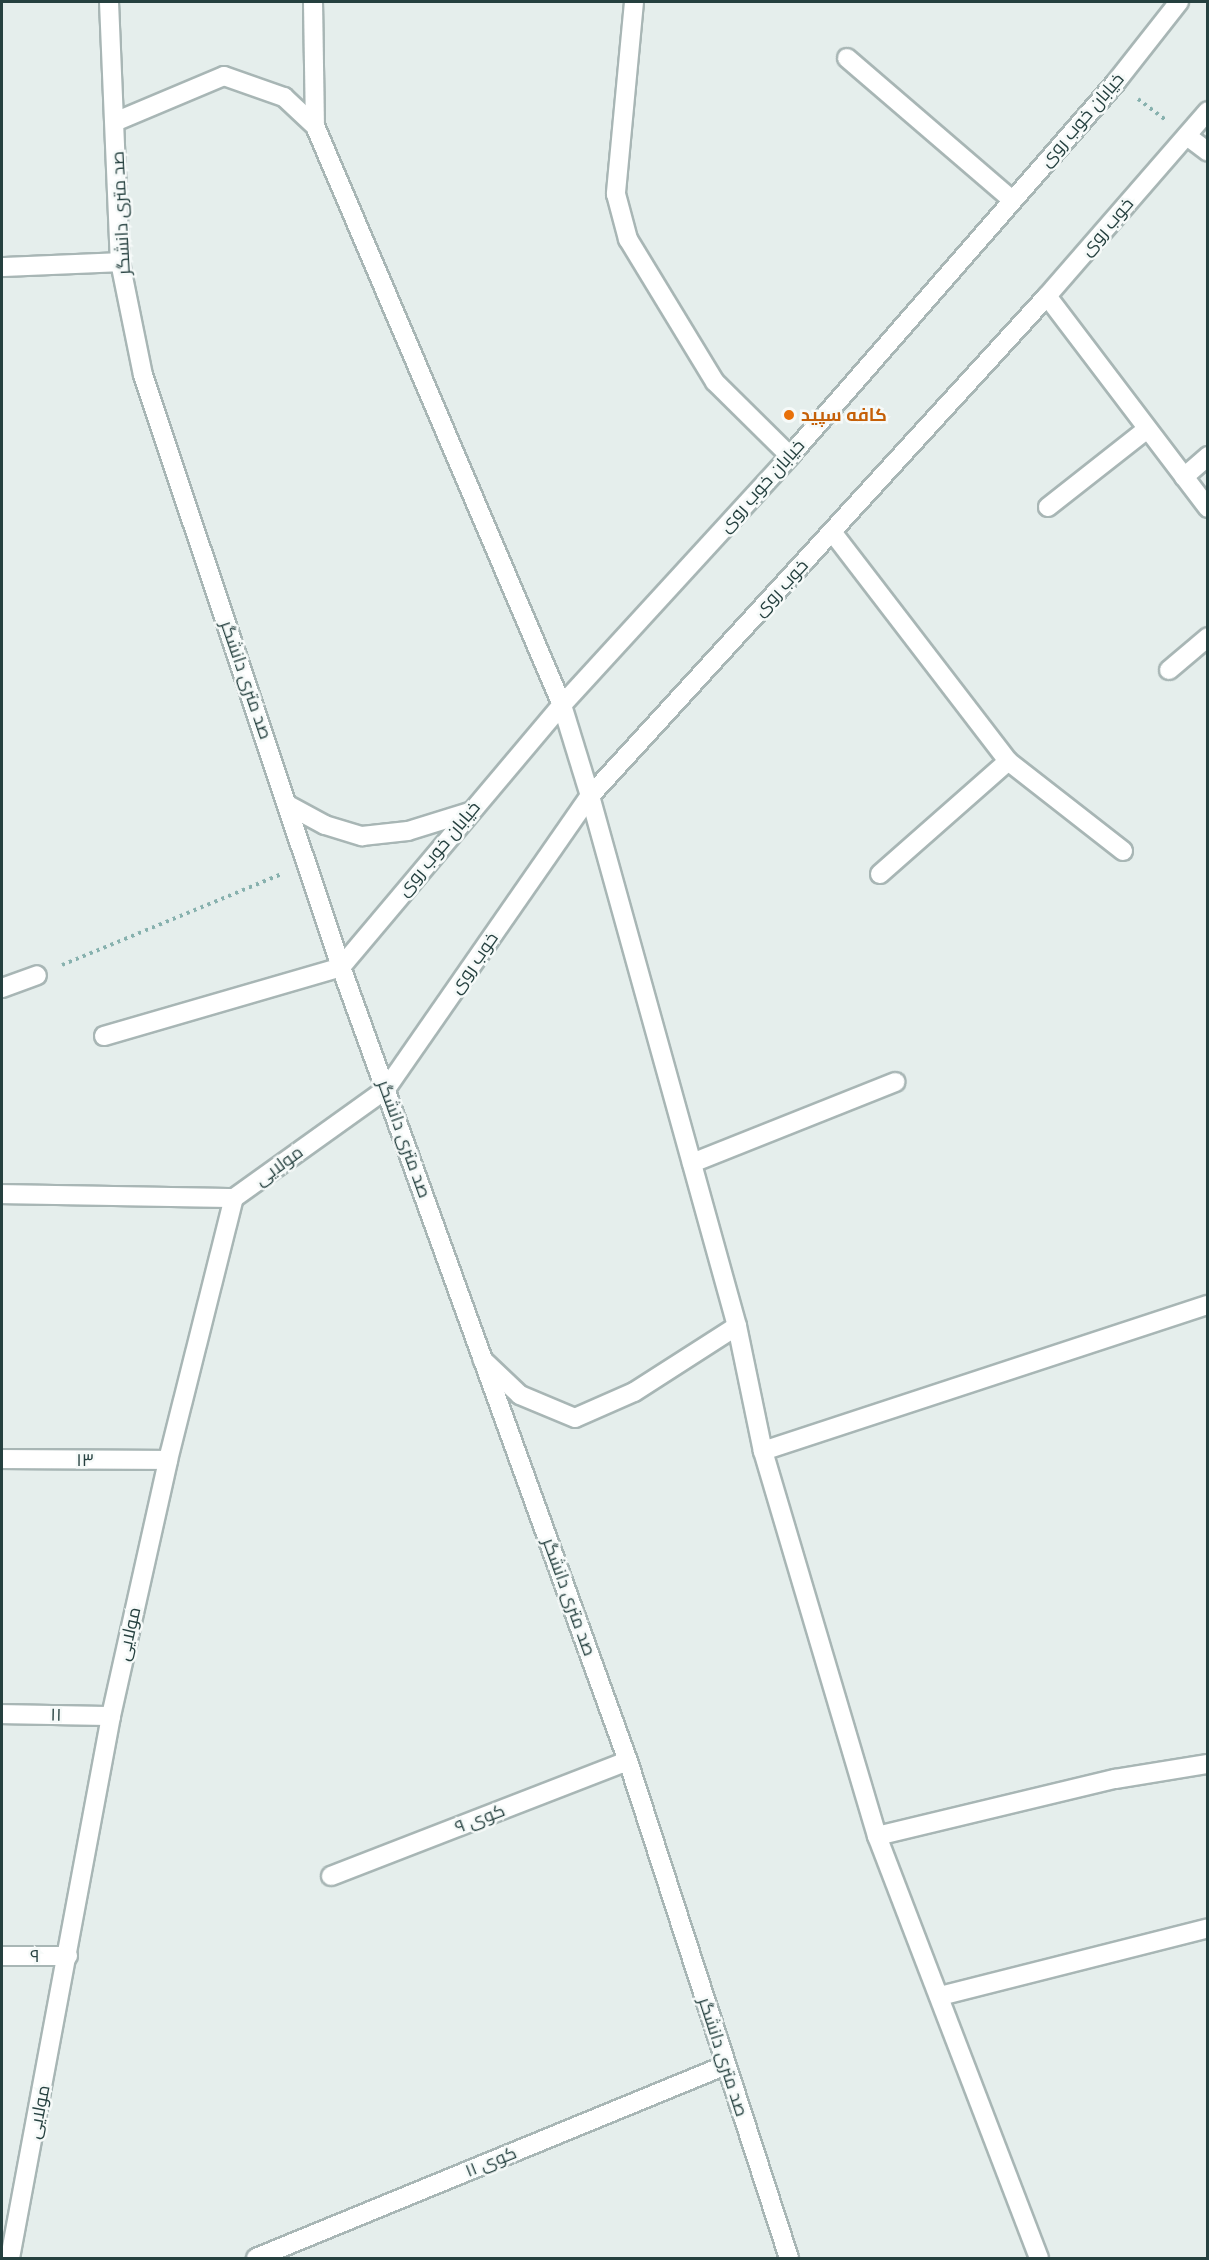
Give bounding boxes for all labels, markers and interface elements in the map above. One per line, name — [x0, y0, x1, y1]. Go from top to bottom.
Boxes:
street label: خیابان خوب روی — [1035, 69, 1129, 171]
street label: صد متری دانشگر — [107, 150, 135, 276]
street label: خوب روی — [1076, 194, 1138, 260]
place label: کافه سپید — [801, 404, 887, 426]
marker: کافه سپید — [782, 408, 796, 422]
street label: خیابان خوب روی — [715, 435, 809, 537]
street label: خوب روی — [749, 555, 813, 621]
street label: صد متری دانشگر — [216, 618, 276, 742]
street label: خیابان خوب روی — [393, 797, 485, 901]
street label: خوب روی — [445, 928, 503, 998]
street label: صد متری دانشگر — [373, 1077, 435, 1201]
street label: مولایی — [251, 1141, 307, 1191]
street label: ۱۳ — [76, 1449, 94, 1471]
street label: صد متری دانشگر — [538, 1535, 600, 1659]
street label: مولایی — [112, 1605, 146, 1663]
street label: ۱۱ — [50, 1704, 62, 1726]
street label: کوی ۹ — [452, 1800, 508, 1838]
street label: ۹ — [30, 1945, 40, 1967]
street label: صد متری دانشگر — [694, 1995, 752, 2119]
street label: مولایی — [23, 2083, 55, 2141]
street label: کوی ۱۱ — [462, 2142, 520, 2182]

